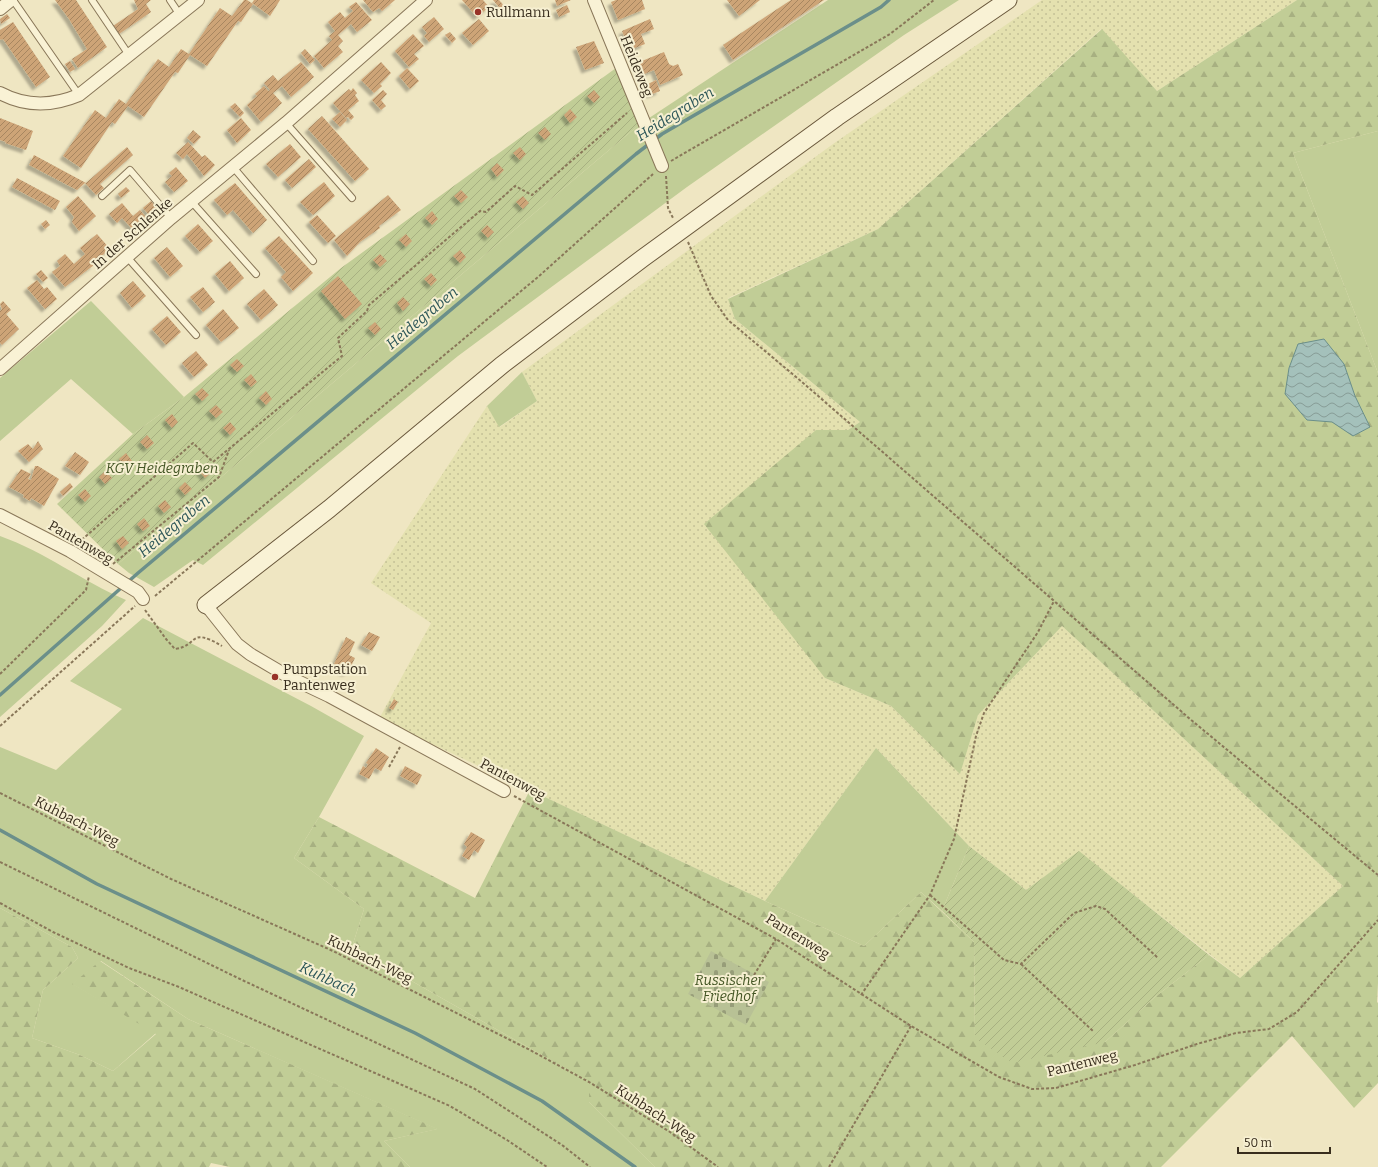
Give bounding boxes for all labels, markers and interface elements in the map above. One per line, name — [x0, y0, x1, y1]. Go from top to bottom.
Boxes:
place label: Rullmann — [486, 4, 551, 21]
marker: Rullmann — [473, 7, 483, 17]
street label: Heideweg — [617, 33, 657, 100]
water label: Heidegraben — [633, 83, 717, 145]
street label: In der Schlenke — [89, 194, 176, 273]
water label: Heidegraben — [383, 283, 461, 353]
park label: KGV Heidegraben — [106, 460, 218, 477]
water label: Heidegraben — [135, 491, 213, 561]
street label: Pantenweg — [45, 517, 116, 568]
place label: Pumpstation Pantenweg — [283, 661, 367, 694]
marker: Pumpstation Pantenweg — [270, 672, 280, 682]
street label: Pantenweg — [477, 755, 549, 804]
street label: Kuhbach-Weg — [32, 793, 122, 850]
street label: Pantenweg — [763, 910, 833, 963]
street label: Kuhbach-Weg — [325, 931, 415, 987]
water label: Kuhbach — [297, 958, 359, 1000]
park label: Russischer Friedhof — [695, 972, 765, 1005]
street label: Pantenweg — [1045, 1046, 1119, 1080]
street label: Kuhbach-Weg — [612, 1081, 699, 1146]
scale bar — [1238, 1129, 1330, 1155]
text: 50 m — [1244, 1136, 1273, 1150]

